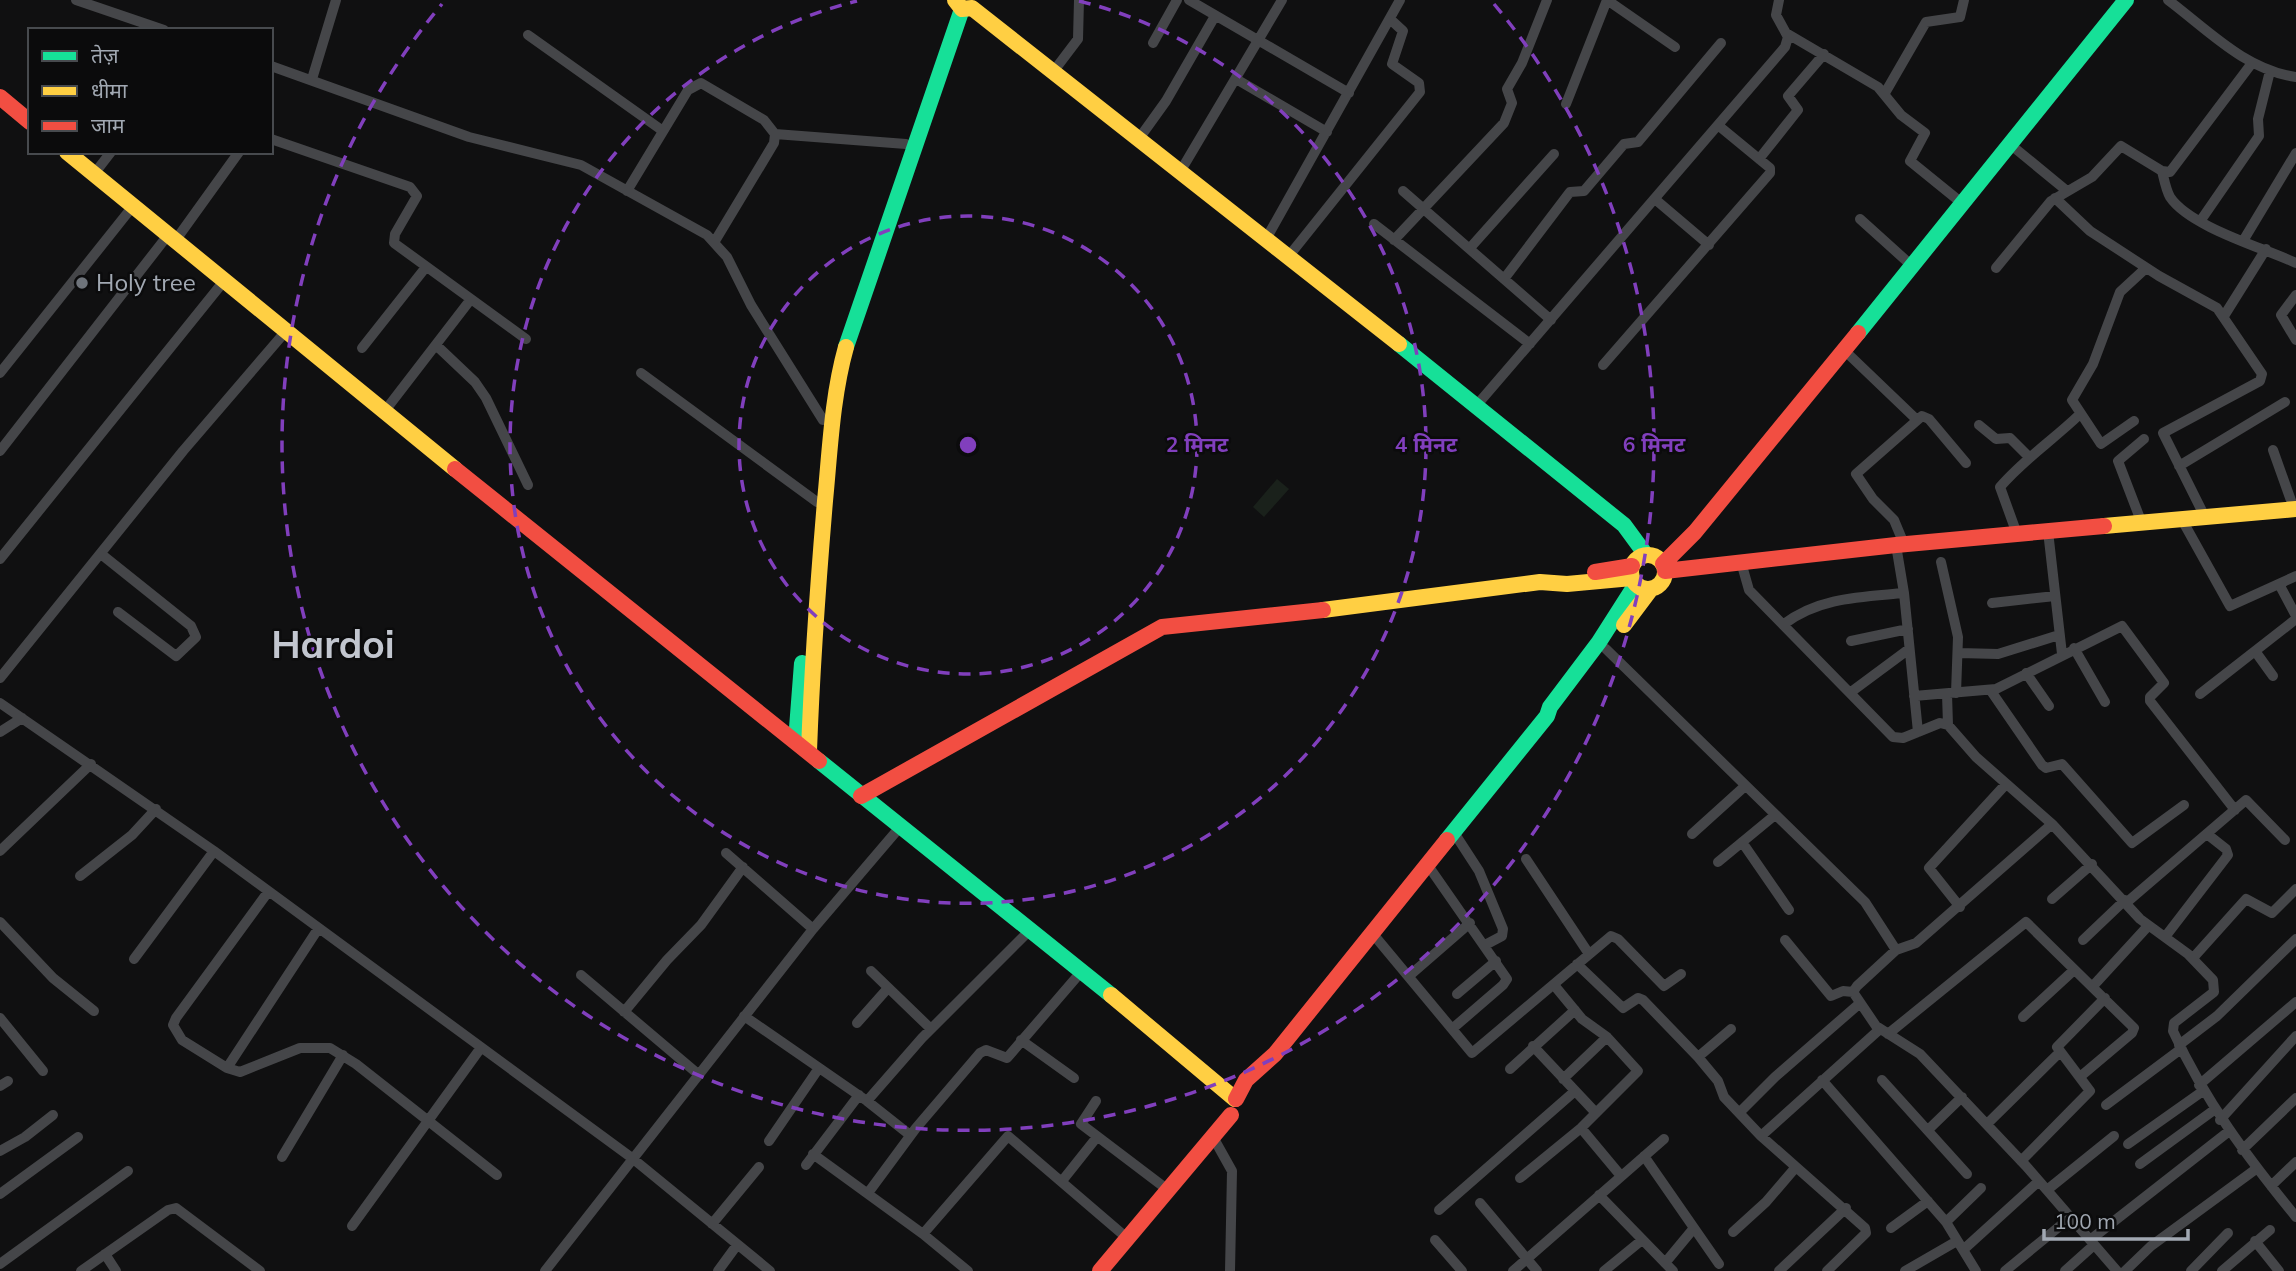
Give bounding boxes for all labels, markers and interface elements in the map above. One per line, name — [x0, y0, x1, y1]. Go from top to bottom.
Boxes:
legend — [28, 28, 273, 154]
text: तेज़ — [91, 42, 119, 68]
text: धीमा — [91, 77, 128, 103]
text: जाम — [91, 112, 125, 138]
place label: Holy tree — [96, 267, 196, 297]
marker: Holy tree — [74, 275, 90, 291]
text: 2 मिनट — [1166, 431, 1229, 457]
text: 4 मिनट — [1395, 431, 1458, 457]
text: 6 मिनट — [1623, 431, 1686, 457]
centre of rings — [956, 433, 980, 457]
district label: Hardoi — [271, 620, 395, 668]
scale bar — [2044, 1198, 2188, 1242]
text: 100 m — [2054, 1208, 2116, 1234]

